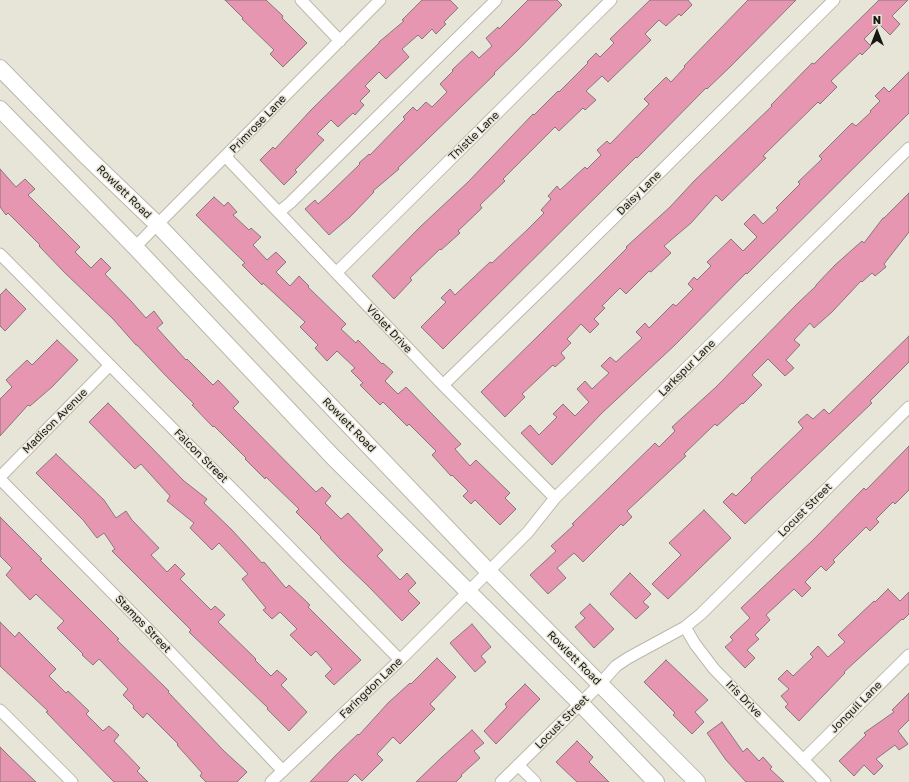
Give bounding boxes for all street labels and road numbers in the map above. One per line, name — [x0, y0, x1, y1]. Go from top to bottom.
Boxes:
street label: Primrose Lane — [227, 92, 289, 156]
street label: Thistle Lane — [446, 109, 502, 163]
street label: Rowlett Road — [94, 163, 154, 221]
street label: Daisy Lane — [614, 168, 664, 218]
street label: Violet Drive — [363, 302, 415, 356]
street label: Larkspur Lane — [656, 337, 718, 399]
street label: Madison Avenue — [20, 386, 90, 456]
street label: Rowlett Road — [320, 395, 378, 455]
street label: Falcon Street — [171, 426, 231, 486]
street label: Locust Street — [775, 480, 835, 540]
street label: Stamps Street — [112, 592, 174, 656]
street label: Rowlett Road — [544, 628, 604, 688]
street label: Faringdon Lane — [337, 655, 405, 721]
street label: Iris Drive — [723, 678, 765, 720]
street label: Jonquil Lane — [827, 678, 885, 736]
street label: Locust Street — [532, 692, 592, 752]

